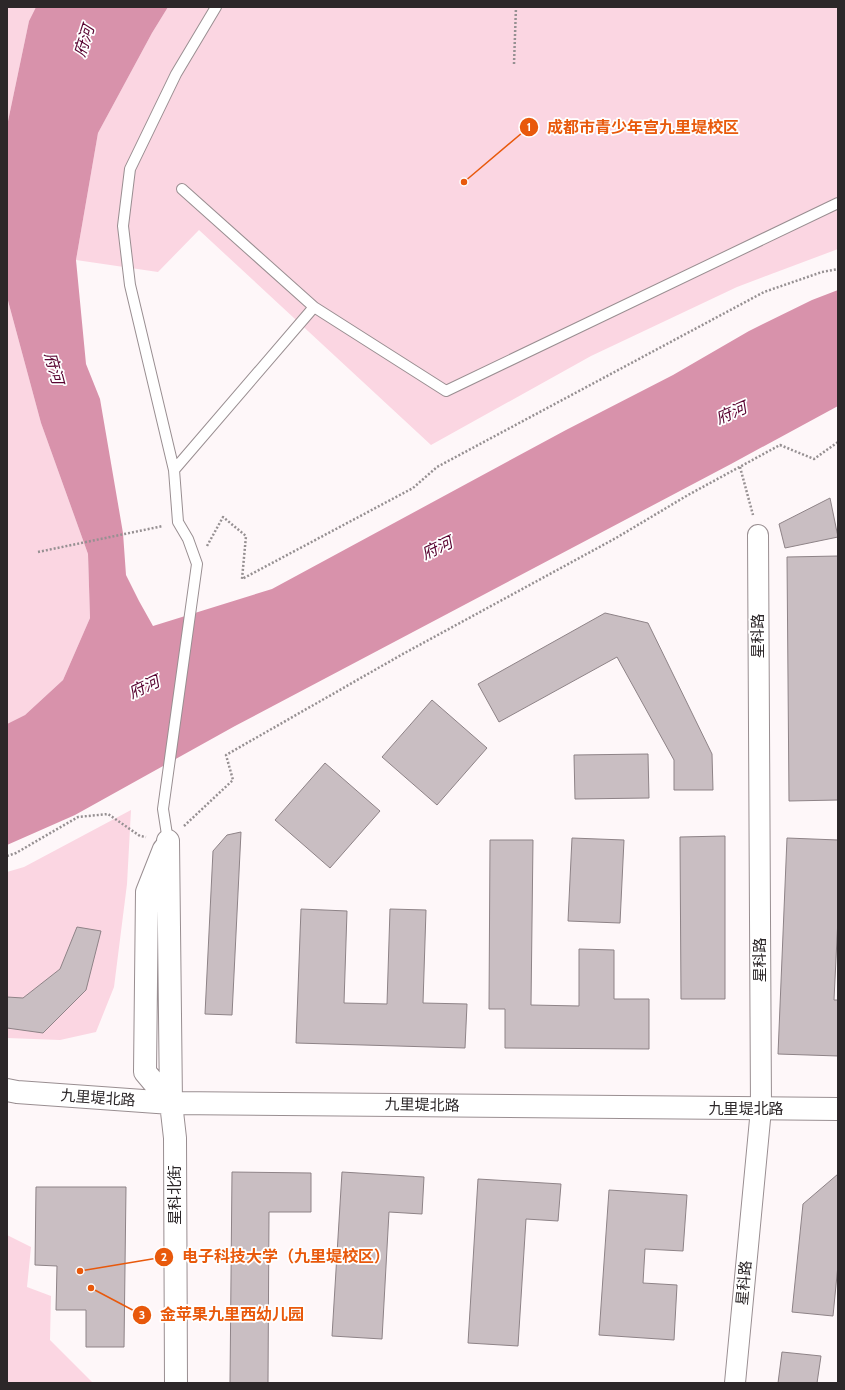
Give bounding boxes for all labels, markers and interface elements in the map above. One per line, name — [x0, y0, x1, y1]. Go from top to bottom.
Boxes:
water label: 府河 — [70, 20, 99, 59]
callout: 成都市青少年宫九里堤校区 — [519, 113, 747, 141]
text: 成都市青少年宫九里堤校区 — [547, 118, 739, 137]
text: 1 — [527, 119, 531, 134]
water label: 府河 — [41, 350, 68, 389]
water label: 府河 — [713, 397, 752, 428]
water label: 府河 — [418, 531, 458, 563]
street label: 星科路 — [749, 613, 767, 659]
water label: 府河 — [125, 670, 165, 702]
street label: 星科路 — [751, 937, 769, 983]
street label: 九里堤北路 — [60, 1086, 136, 1110]
street label: 九里堤北路 — [384, 1095, 460, 1115]
street label: 九里堤北路 — [708, 1100, 784, 1118]
street label: 星科北街 — [166, 1165, 184, 1225]
callout: 电子科技大学（九里堤校区） — [154, 1243, 398, 1271]
text: 电子科技大学（九里堤校区） — [182, 1247, 390, 1266]
text: 2 — [161, 1249, 167, 1264]
street label: 星科路 — [733, 1260, 755, 1306]
callout: 金苹果九里西幼儿园 — [132, 1301, 312, 1329]
text: 金苹果九里西幼儿园 — [160, 1305, 304, 1324]
text: 3 — [139, 1307, 145, 1322]

